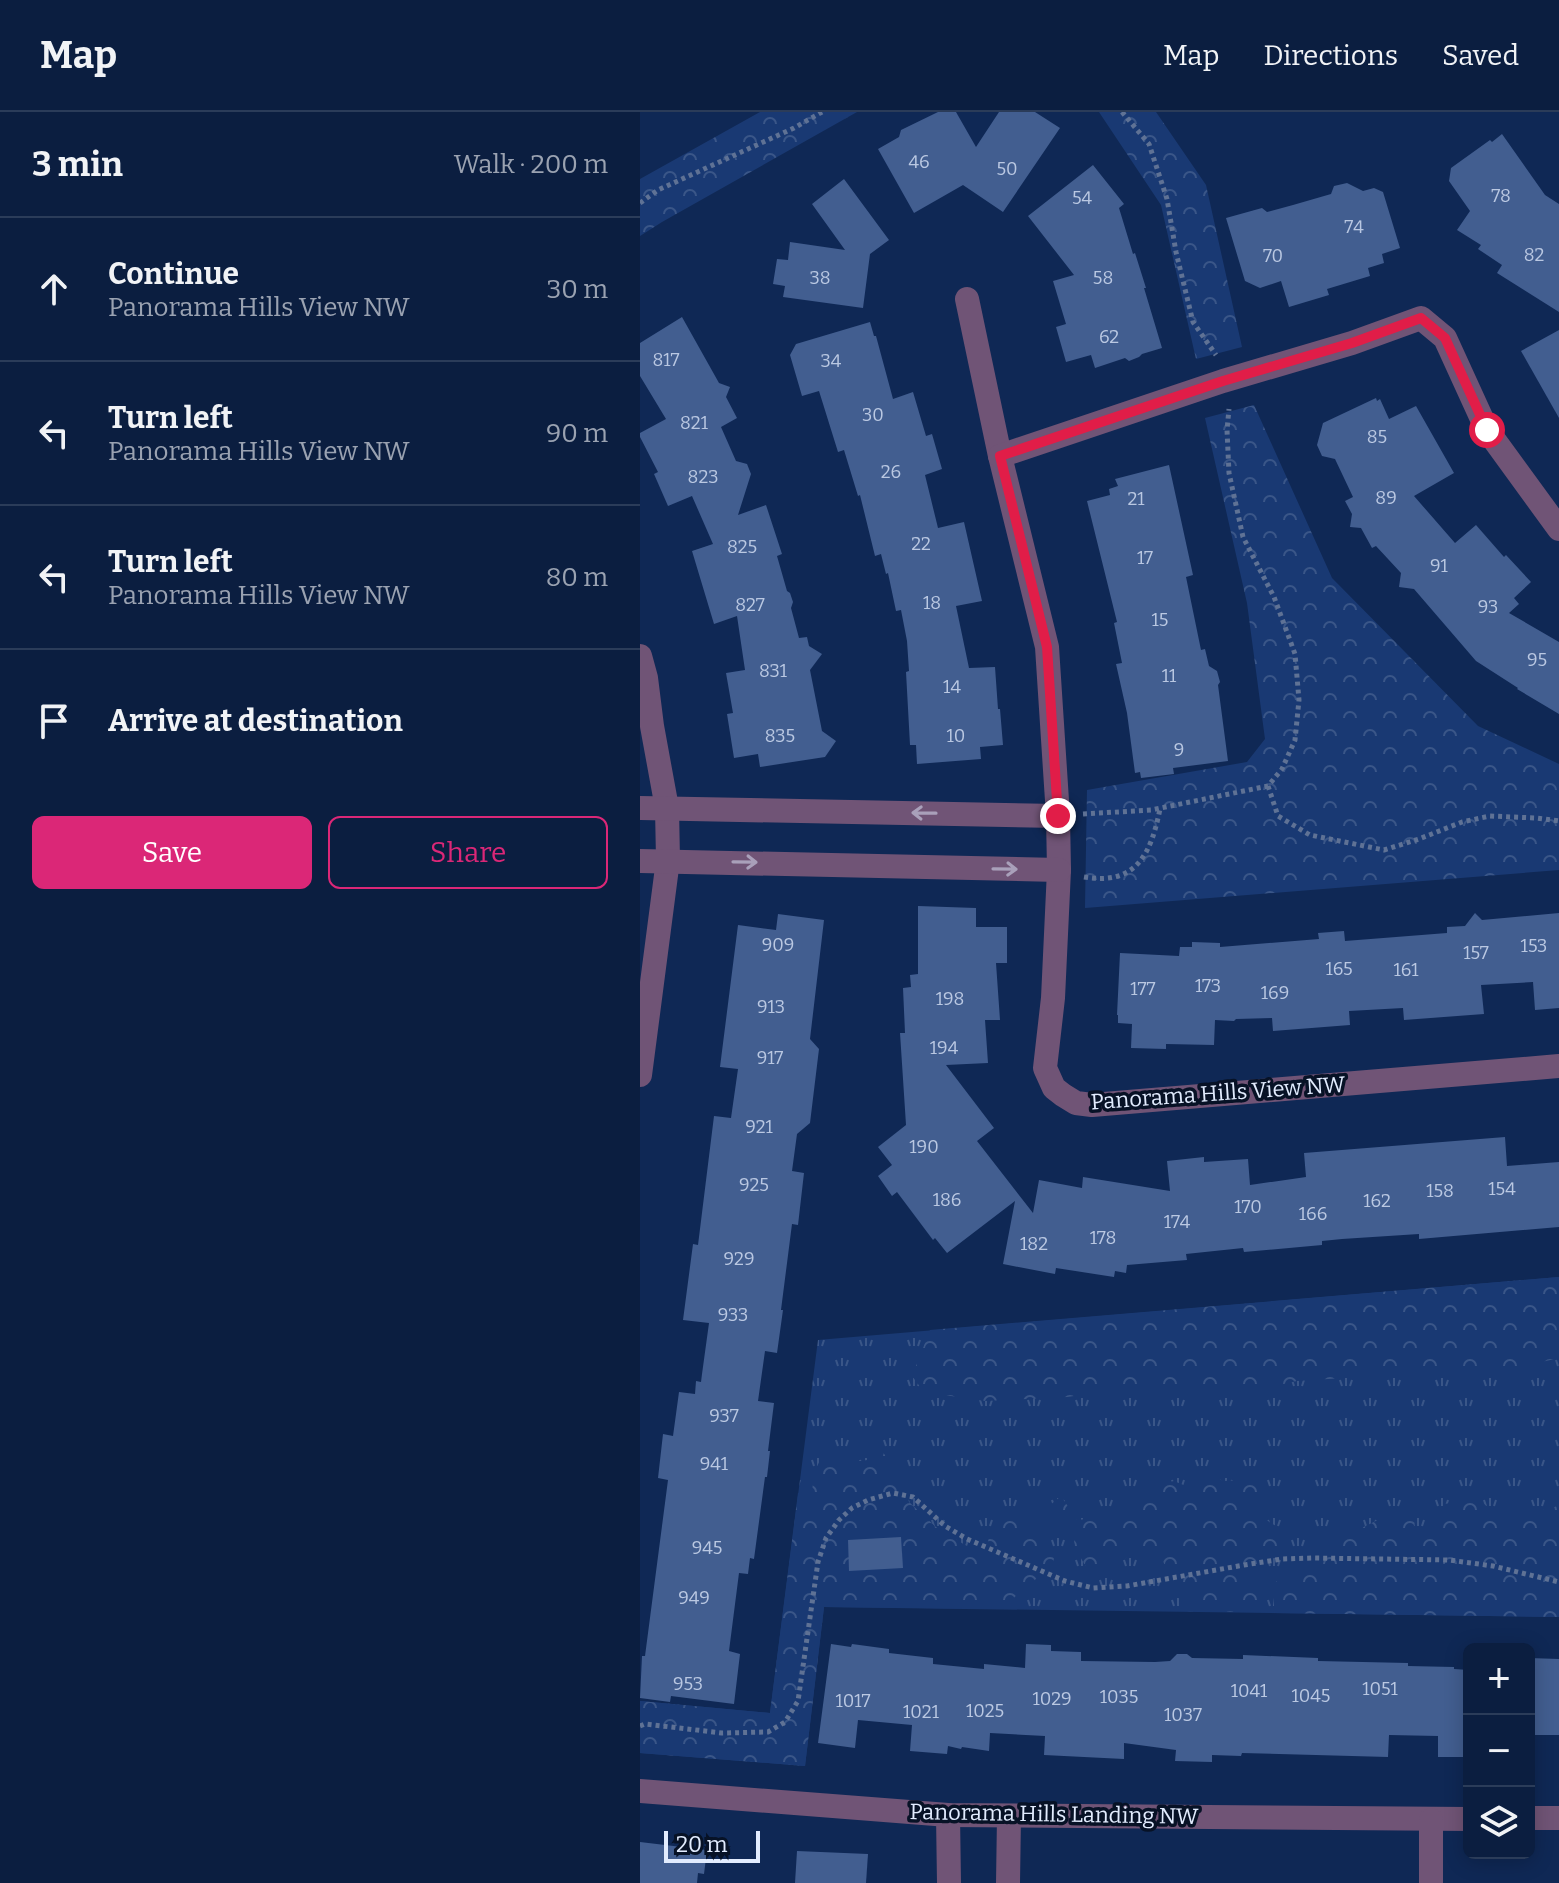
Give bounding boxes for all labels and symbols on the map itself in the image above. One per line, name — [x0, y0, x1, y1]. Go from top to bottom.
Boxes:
house number: 46 — [908, 151, 930, 173]
house number: 50 — [996, 158, 1018, 180]
house number: 78 — [1491, 185, 1511, 207]
house number: 54 — [1072, 187, 1093, 209]
house number: 74 — [1344, 216, 1364, 238]
house number: 82 — [1524, 244, 1544, 266]
house number: 70 — [1263, 245, 1283, 267]
house number: 38 — [809, 267, 831, 289]
house number: 58 — [1093, 267, 1113, 289]
house number: 62 — [1099, 326, 1119, 348]
house number: 817 — [653, 349, 679, 371]
house number: 34 — [821, 350, 842, 372]
house number: 30 — [862, 404, 884, 426]
house number: 821 — [680, 412, 709, 434]
route start — [1469, 412, 1505, 448]
house number: 85 — [1367, 426, 1387, 448]
house number: 26 — [881, 461, 901, 483]
house number: 823 — [688, 466, 718, 488]
house number: 89 — [1375, 487, 1397, 509]
house number: 21 — [1127, 488, 1145, 510]
house number: 22 — [911, 533, 931, 555]
house number: 825 — [727, 536, 757, 558]
house number: 17 — [1137, 547, 1153, 569]
house number: 91 — [1430, 555, 1449, 577]
house number: 18 — [923, 592, 941, 614]
house number: 827 — [735, 594, 765, 616]
house number: 93 — [1478, 596, 1498, 618]
house number: 15 — [1152, 609, 1168, 631]
house number: 95 — [1527, 649, 1547, 671]
house number: 831 — [759, 660, 788, 682]
house number: 11 — [1162, 665, 1177, 687]
house number: 14 — [943, 676, 961, 698]
house number: 835 — [765, 725, 795, 747]
house number: 10 — [947, 725, 965, 747]
house number: 9 — [1174, 739, 1184, 761]
route end — [1040, 798, 1076, 834]
one-way arrow — [911, 806, 938, 821]
one-way arrow — [731, 855, 758, 870]
one-way arrow — [991, 861, 1018, 876]
house number: 909 — [762, 934, 794, 956]
house number: 153 — [1521, 935, 1547, 957]
house number: 157 — [1463, 942, 1489, 964]
house number: 165 — [1325, 958, 1353, 980]
house number: 161 — [1394, 959, 1419, 981]
house number: 173 — [1195, 975, 1221, 997]
house number: 177 — [1130, 978, 1156, 1000]
house number: 169 — [1261, 982, 1289, 1004]
house number: 198 — [936, 988, 964, 1010]
house number: 913 — [757, 996, 785, 1018]
house number: 194 — [930, 1037, 959, 1059]
house number: 917 — [757, 1047, 783, 1069]
street label: Panorama Hills View NW — [1090, 1071, 1347, 1115]
house number: 921 — [745, 1116, 774, 1138]
house number: 190 — [909, 1136, 939, 1158]
house number: 925 — [739, 1174, 769, 1196]
house number: 154 — [1488, 1178, 1516, 1200]
house number: 158 — [1426, 1180, 1454, 1202]
house number: 186 — [933, 1189, 961, 1211]
house number: 162 — [1363, 1190, 1391, 1212]
house number: 170 — [1234, 1196, 1262, 1218]
house number: 166 — [1299, 1203, 1327, 1225]
house number: 174 — [1164, 1211, 1191, 1233]
house number: 178 — [1090, 1227, 1116, 1249]
house number: 182 — [1020, 1233, 1048, 1255]
house number: 929 — [724, 1248, 754, 1270]
house number: 933 — [718, 1304, 748, 1326]
house number: 937 — [709, 1405, 739, 1427]
house number: 941 — [700, 1453, 729, 1475]
house number: 945 — [692, 1537, 722, 1559]
house number: 949 — [678, 1587, 710, 1609]
house number: 953 — [673, 1673, 703, 1695]
house number: 1051 — [1362, 1678, 1398, 1700]
house number: 1041 — [1231, 1680, 1268, 1702]
house number: 1045 — [1292, 1685, 1330, 1707]
house number: 1035 — [1100, 1686, 1138, 1708]
house number: 1029 — [1032, 1688, 1072, 1710]
house number: 1017 — [836, 1690, 870, 1712]
house number: 1025 — [966, 1700, 1004, 1722]
house number: 1021 — [903, 1701, 940, 1723]
house number: 1037 — [1164, 1704, 1202, 1726]
street label: Panorama Hills Landing NW — [909, 1798, 1199, 1830]
scale bar — [664, 1827, 760, 1863]

